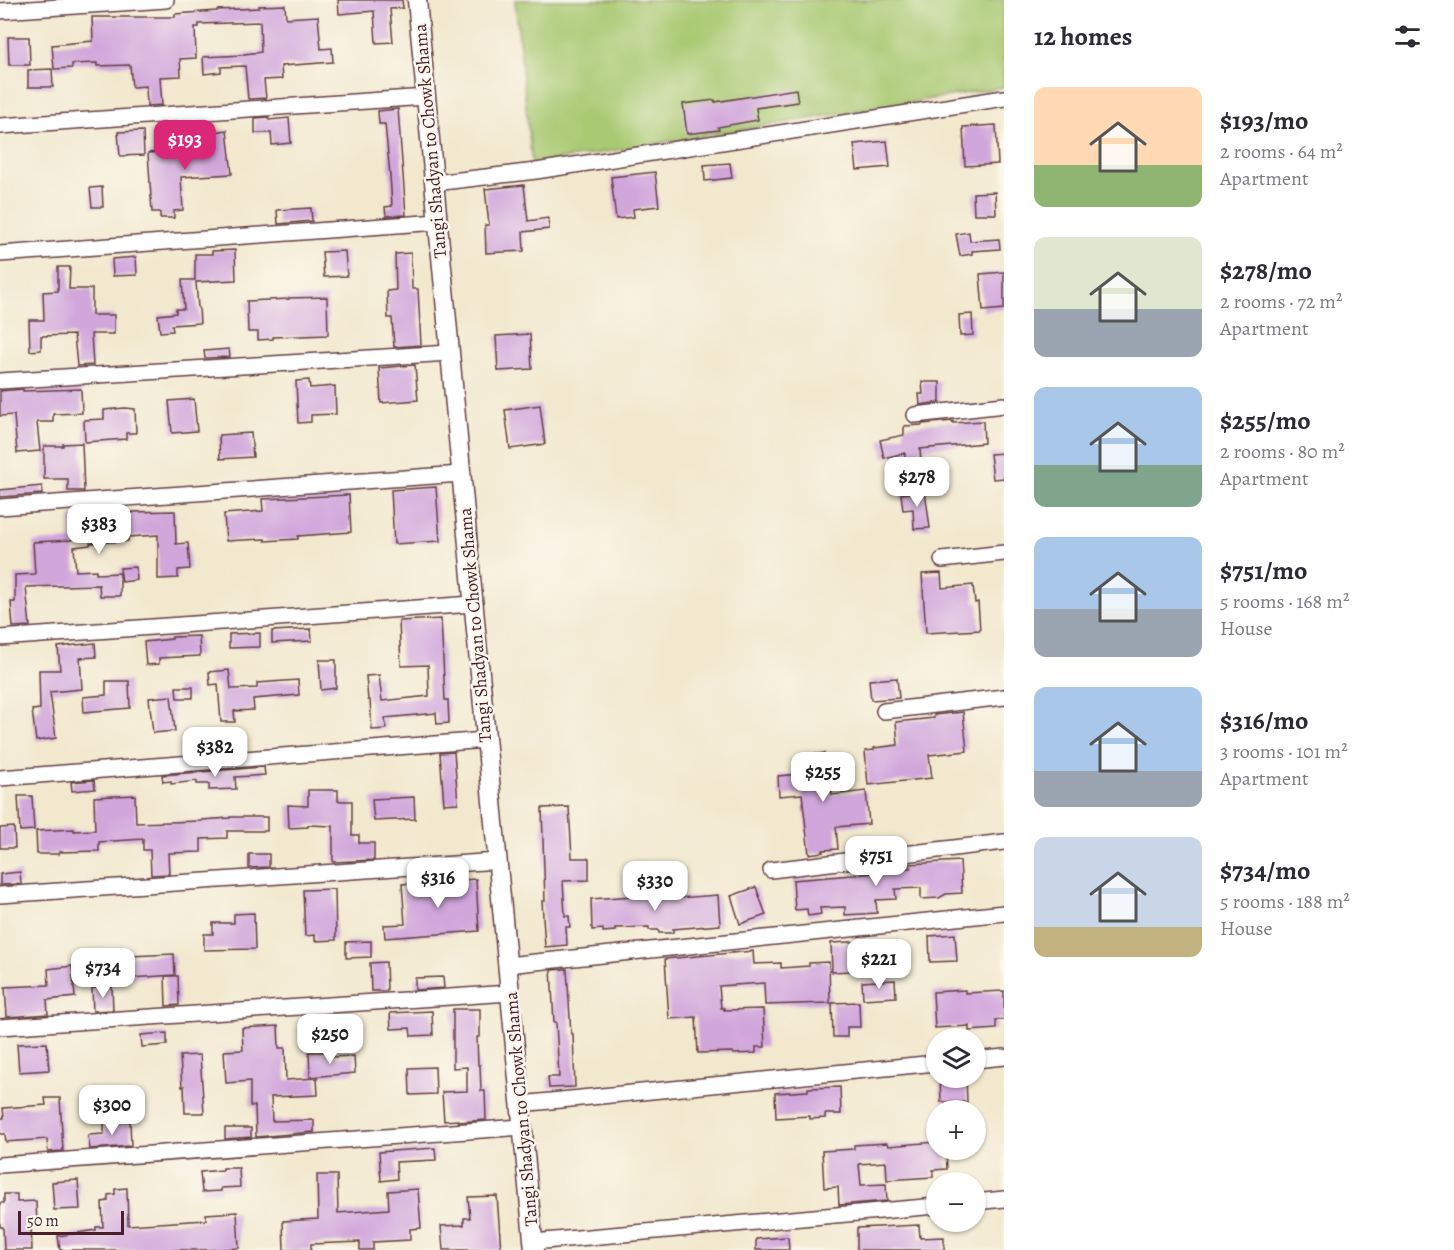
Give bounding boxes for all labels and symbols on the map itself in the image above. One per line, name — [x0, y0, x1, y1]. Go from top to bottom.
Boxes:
street label: Tangi Shadyan to Chowk Shama — [408, 22, 452, 259]
pin: $193 — [149, 120, 221, 171]
pin: $278 — [881, 457, 953, 508]
pin: $383 — [63, 504, 135, 555]
street label: Tangi Shadyan to Chowk Shama — [453, 506, 497, 743]
pin: $382 — [179, 727, 251, 778]
pin: $255 — [787, 752, 859, 803]
pin: $751 — [840, 836, 912, 887]
pin: $316 — [402, 858, 474, 909]
pin: $330 — [619, 861, 691, 912]
pin: $221 — [843, 939, 915, 990]
pin: $734 — [67, 948, 139, 999]
street label: Tangi Shadyan to Chowk Shama — [499, 990, 543, 1227]
pin: $250 — [294, 1014, 366, 1065]
pin: $300 — [76, 1085, 148, 1136]
scale bar — [18, 1208, 124, 1236]

